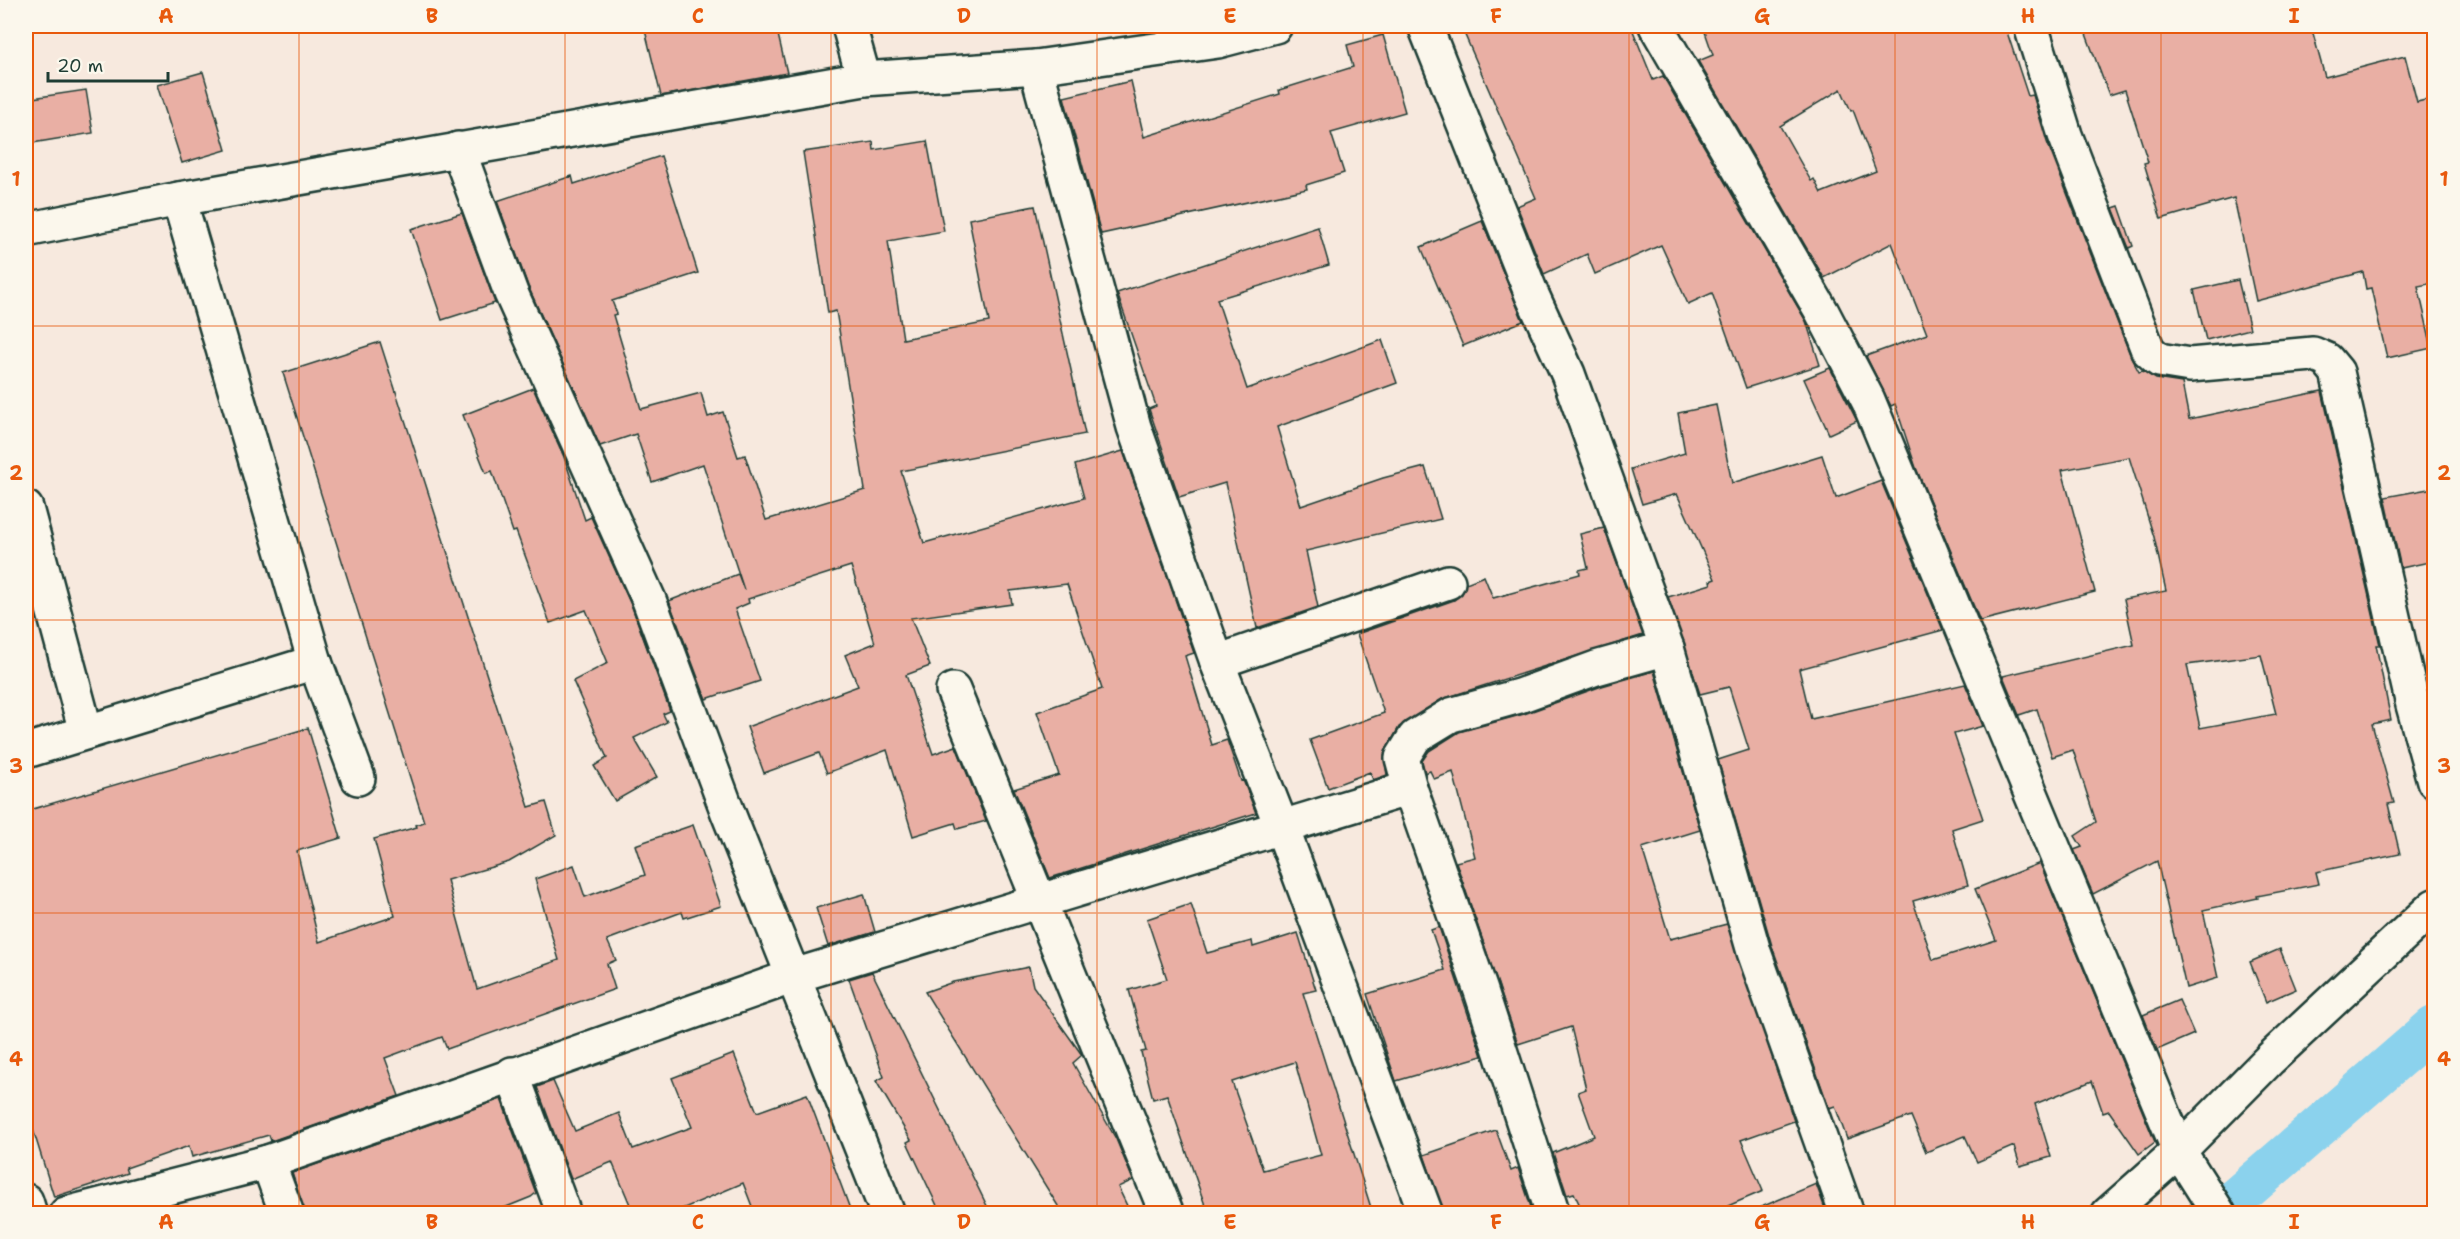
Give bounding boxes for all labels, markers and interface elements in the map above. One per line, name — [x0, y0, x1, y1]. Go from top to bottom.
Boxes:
text: A — [158, 3, 174, 29]
text: B — [426, 3, 438, 29]
text: C — [692, 3, 704, 29]
text: D — [957, 3, 971, 29]
text: E — [1223, 3, 1237, 29]
text: F — [1490, 3, 1502, 29]
text: G — [1754, 3, 1770, 29]
text: H — [2021, 3, 2035, 29]
text: I — [2288, 3, 2300, 29]
scale bar — [48, 45, 168, 83]
text: 20 m — [57, 54, 103, 78]
text: 1 — [11, 166, 21, 192]
text: 1 — [2439, 166, 2449, 192]
text: 2 — [9, 460, 23, 486]
text: 2 — [2437, 460, 2451, 486]
text: 3 — [9, 753, 23, 779]
text: 3 — [2437, 753, 2451, 779]
text: 4 — [9, 1046, 23, 1072]
text: 4 — [2437, 1046, 2451, 1072]
text: A — [158, 1209, 174, 1235]
text: B — [426, 1209, 438, 1235]
text: C — [692, 1209, 704, 1235]
text: D — [957, 1209, 971, 1235]
text: E — [1223, 1209, 1237, 1235]
text: F — [1490, 1209, 1502, 1235]
text: G — [1754, 1209, 1770, 1235]
text: H — [2021, 1209, 2035, 1235]
text: I — [2288, 1209, 2300, 1235]

